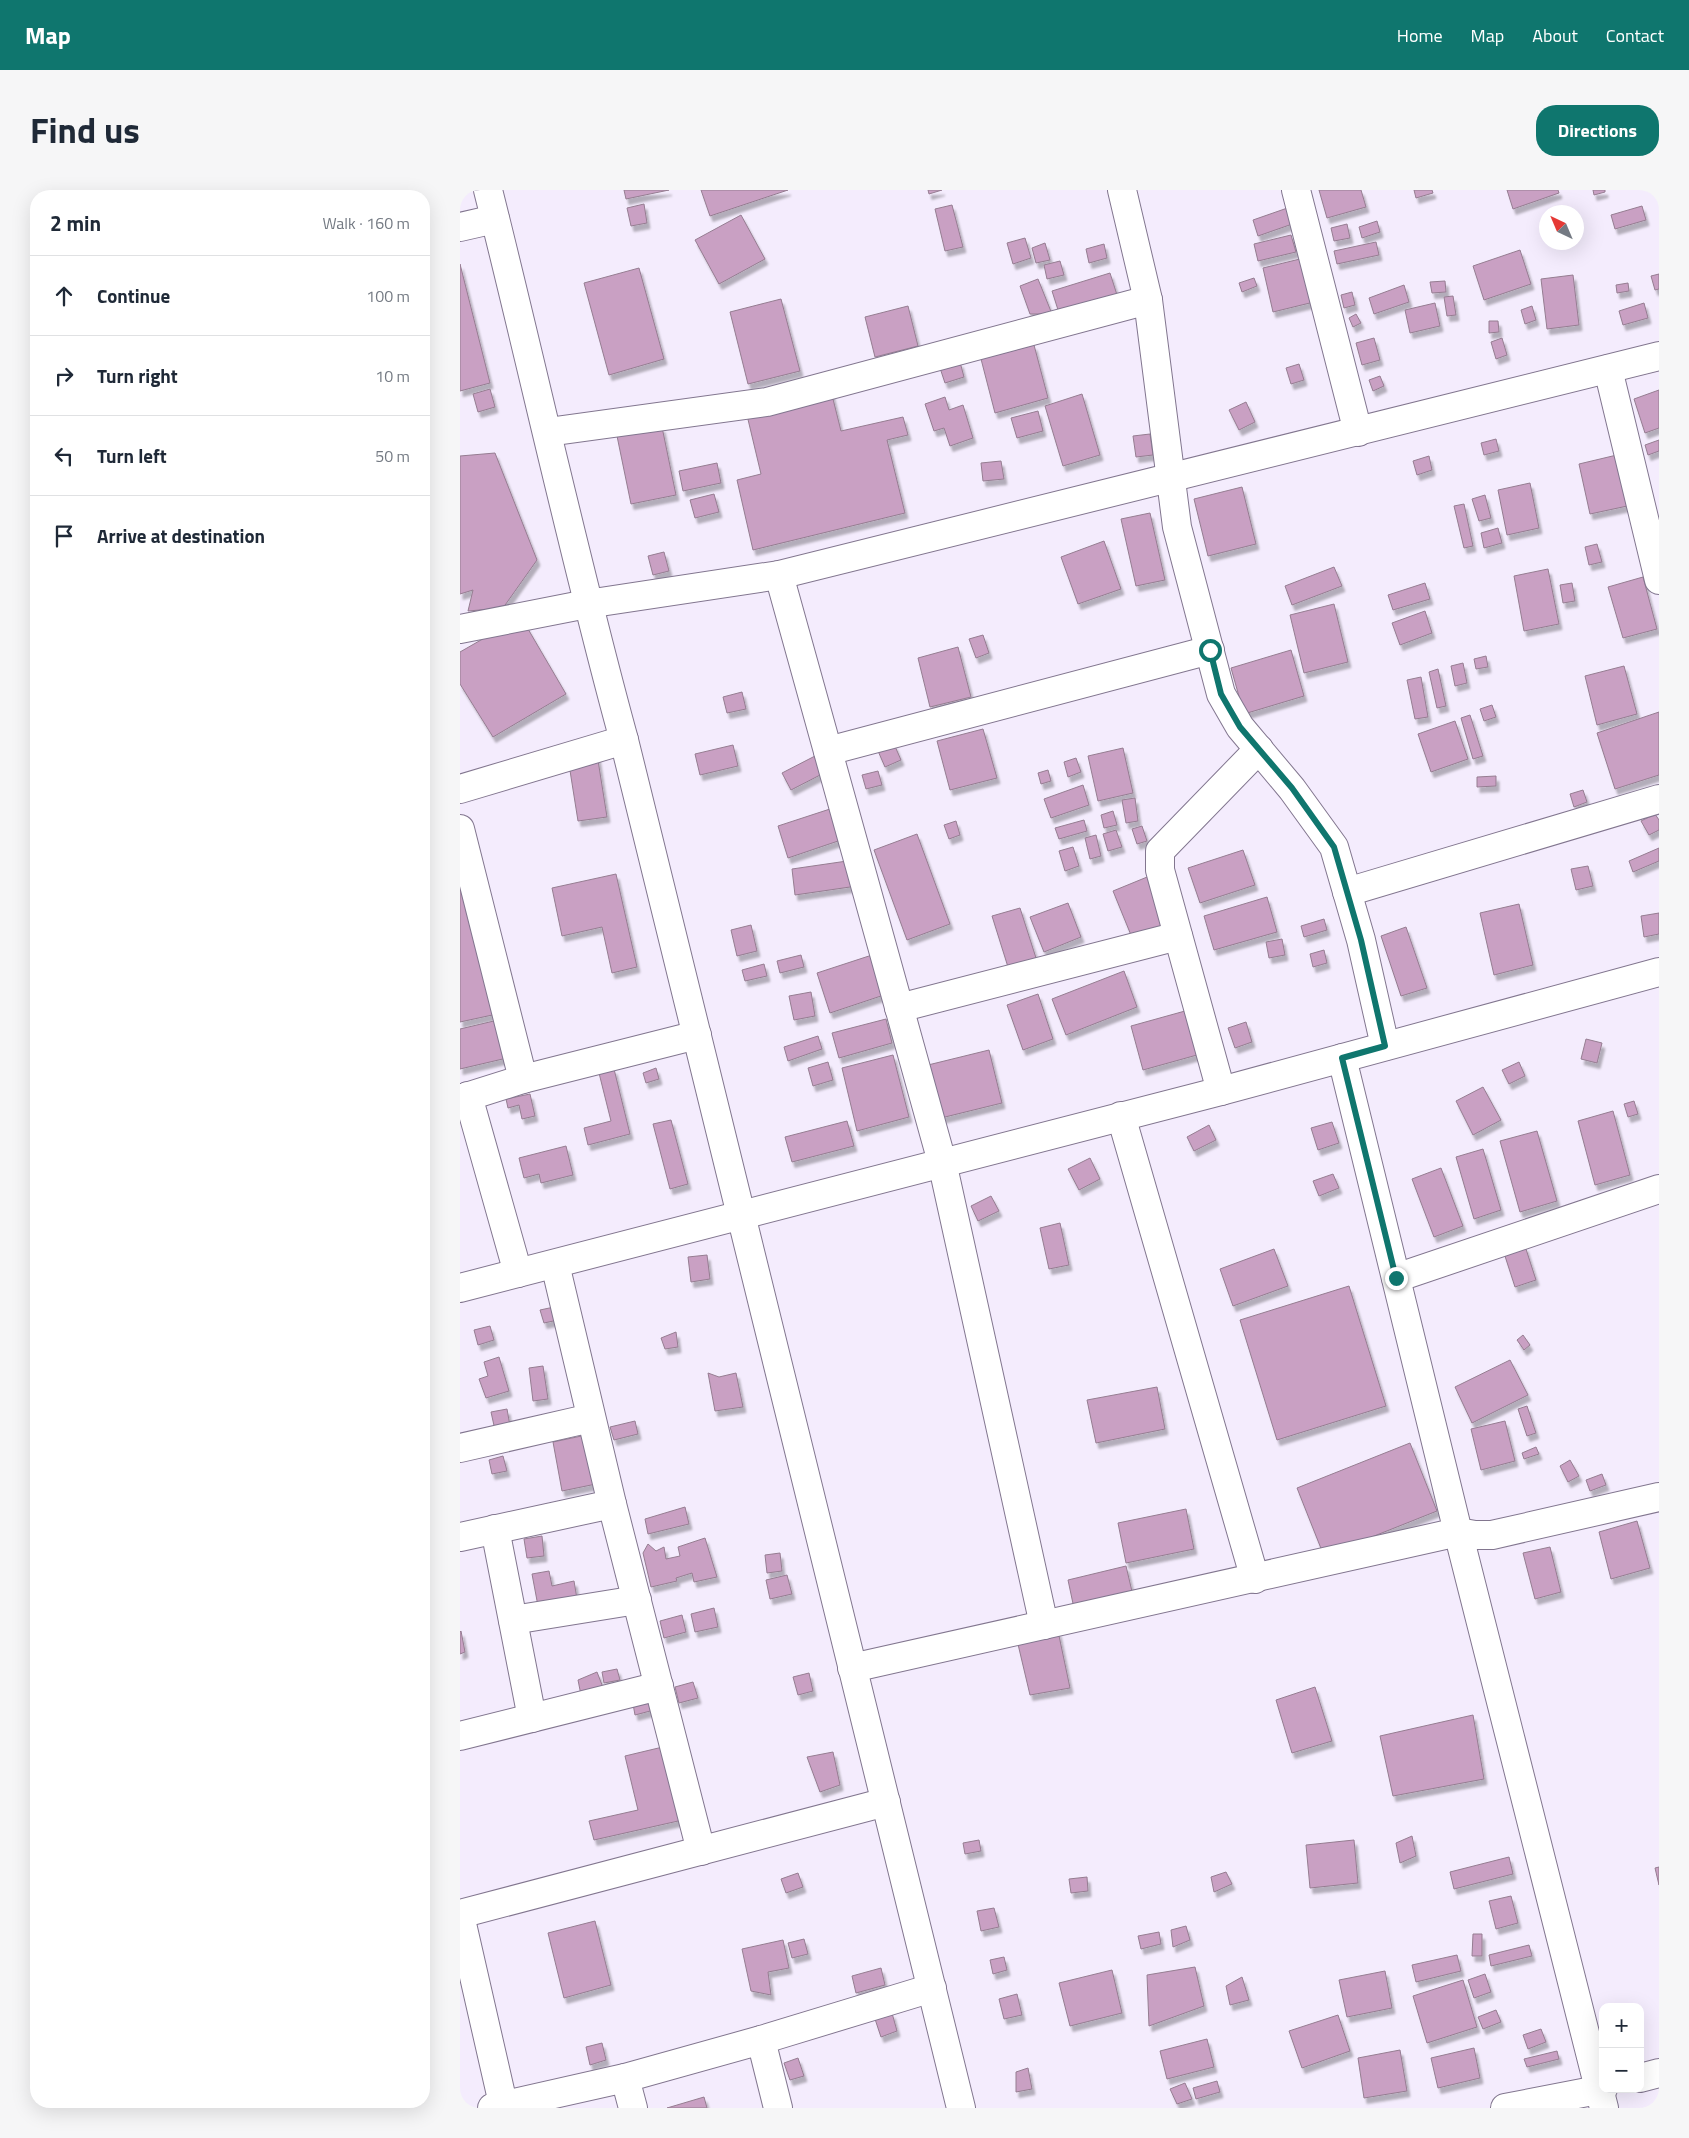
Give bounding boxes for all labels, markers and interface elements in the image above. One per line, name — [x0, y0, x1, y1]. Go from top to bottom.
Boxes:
text: Map — [25, 17, 71, 53]
text: Home — [1397, 22, 1443, 49]
text: Map — [1471, 22, 1504, 49]
text: About — [1532, 22, 1578, 49]
text: Contact — [1606, 22, 1664, 49]
text: Find us — [30, 103, 140, 157]
button: Directions — [1536, 105, 1659, 156]
north arrow — [1539, 205, 1584, 250]
text: 2 min — [50, 207, 101, 239]
text: Walk · 160 m — [322, 211, 410, 235]
text: Continue — [97, 281, 170, 310]
icon: ahead — [50, 282, 78, 310]
text: 100 m — [366, 284, 410, 308]
text: Turn right — [97, 361, 178, 390]
icon: right — [50, 362, 78, 390]
text: 10 m — [375, 364, 410, 388]
text: Turn left — [97, 441, 167, 470]
icon: left — [50, 442, 78, 470]
text: 50 m — [375, 444, 410, 468]
text: Arrive at destination — [97, 521, 265, 550]
icon: arrive — [50, 522, 78, 550]
route start — [1199, 639, 1222, 662]
route end — [1385, 1267, 1408, 1290]
map controls — [1599, 2003, 1644, 2093]
button: + — [1599, 2003, 1644, 2048]
button: − — [1599, 2048, 1644, 2093]

